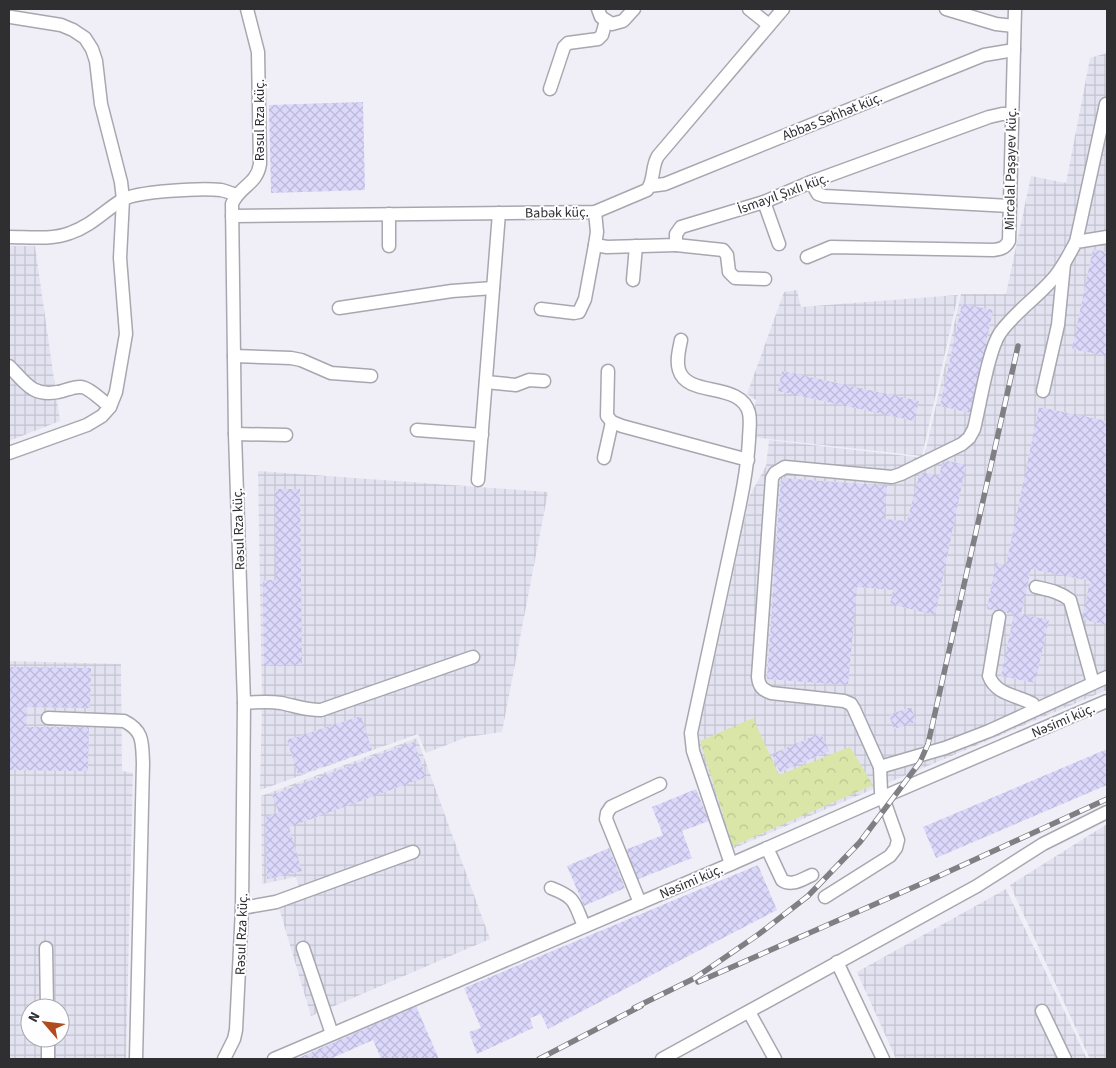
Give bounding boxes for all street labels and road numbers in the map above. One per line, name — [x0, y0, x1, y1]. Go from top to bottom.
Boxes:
street label: Rəsul Rza küç. — [250, 79, 270, 161]
street label: Abbas Səhhət küç. — [779, 88, 886, 146]
street label: Mircəlal Paşayev küç. — [1000, 107, 1022, 231]
street label: İsmayıl Şıxlı küç. — [735, 168, 832, 220]
street label: Babək küç. — [525, 202, 589, 224]
street label: Rəsul Rza küç. — [228, 487, 250, 570]
street label: Nəsimi küç. — [1028, 699, 1098, 743]
street label: Nəsimi küç. — [656, 860, 726, 904]
street label: Rəsul Rza küç. — [231, 893, 253, 976]

